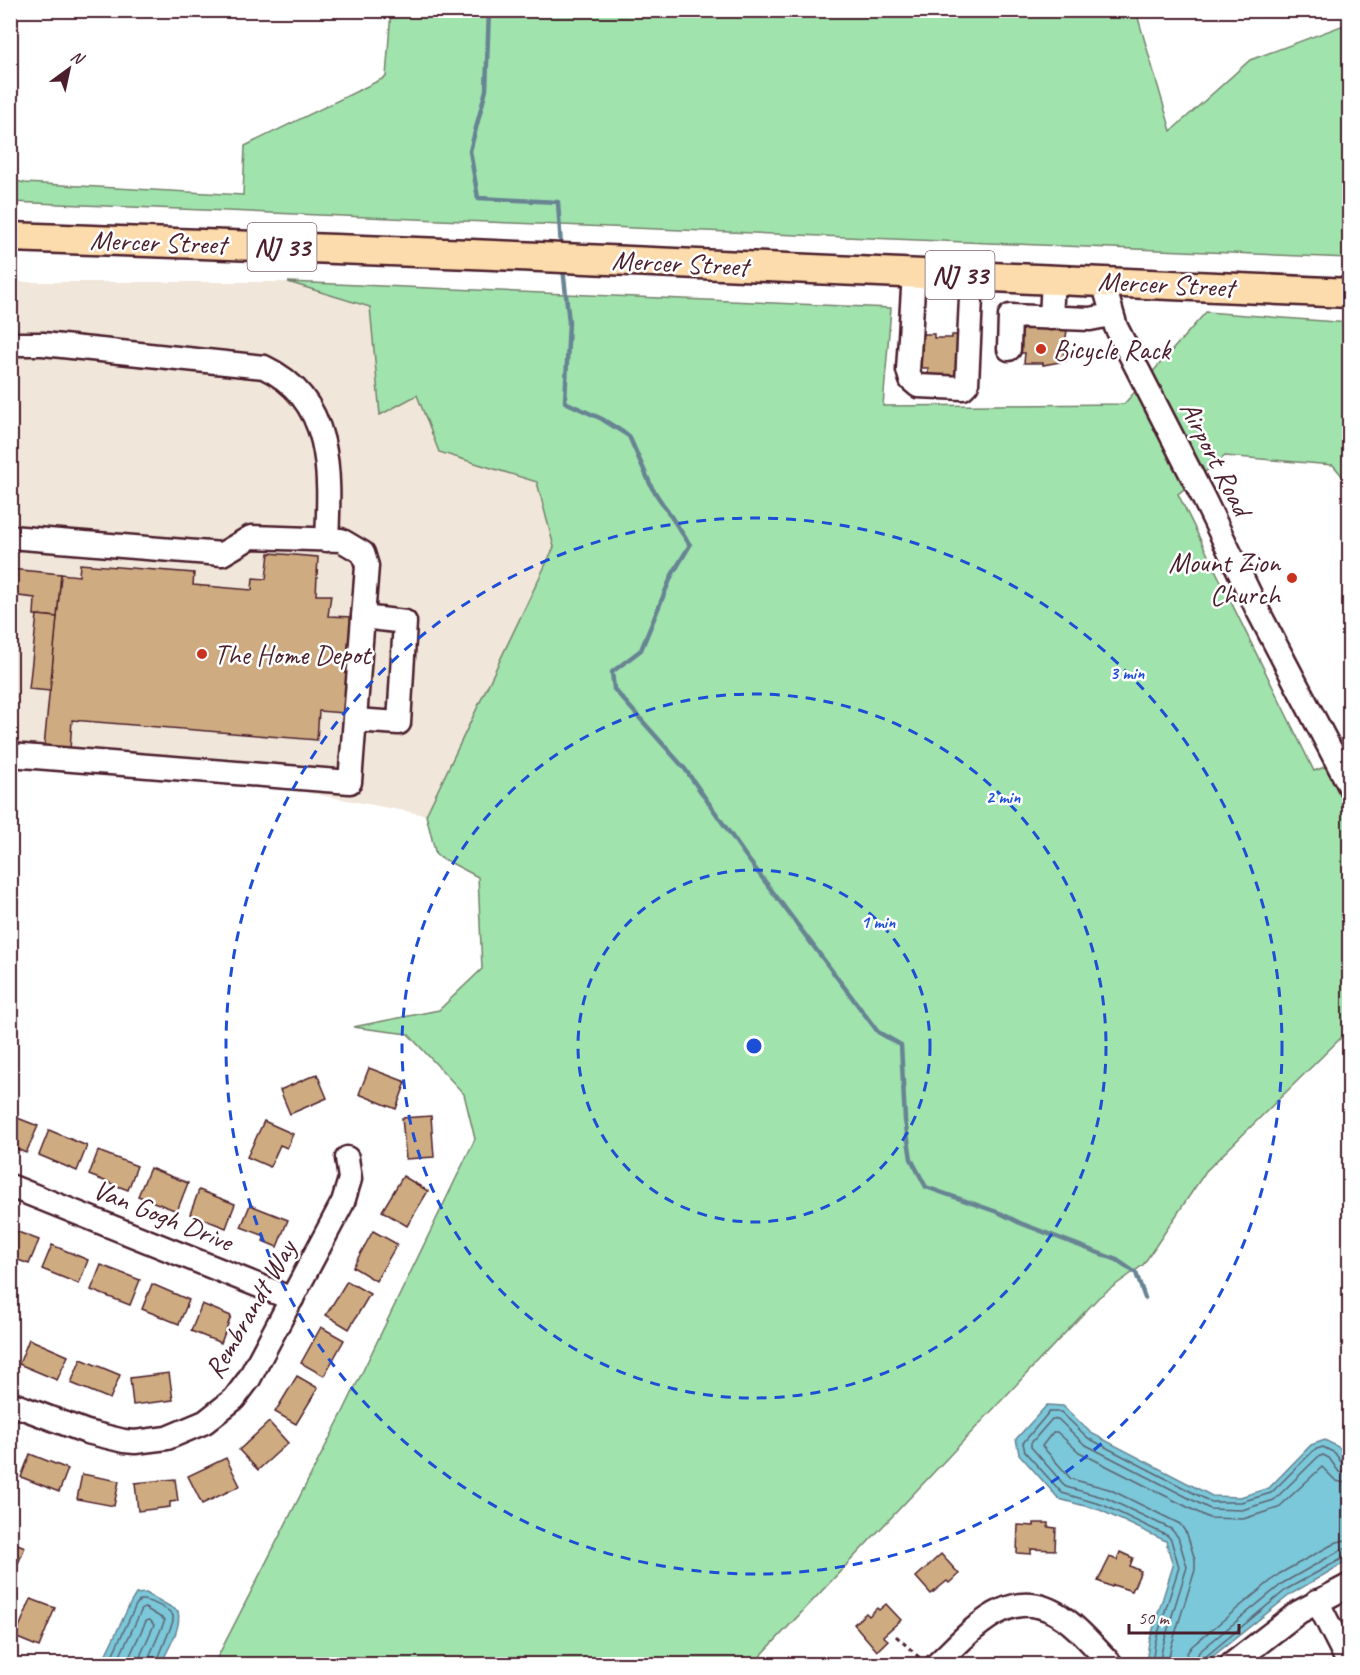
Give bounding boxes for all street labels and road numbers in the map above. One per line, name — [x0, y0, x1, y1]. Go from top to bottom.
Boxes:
street label: Mercer Street — [89, 222, 230, 262]
road number: NJ 33 — [248, 223, 316, 271]
street label: Mercer Street — [611, 242, 753, 284]
road number: NJ 33 — [926, 251, 994, 299]
street label: Mercer Street — [1097, 263, 1239, 305]
street label: Airport Road — [1172, 395, 1262, 525]
street label: Van Gogh Drive — [88, 1171, 239, 1259]
street label: Rembrandt Way — [196, 1232, 305, 1384]

